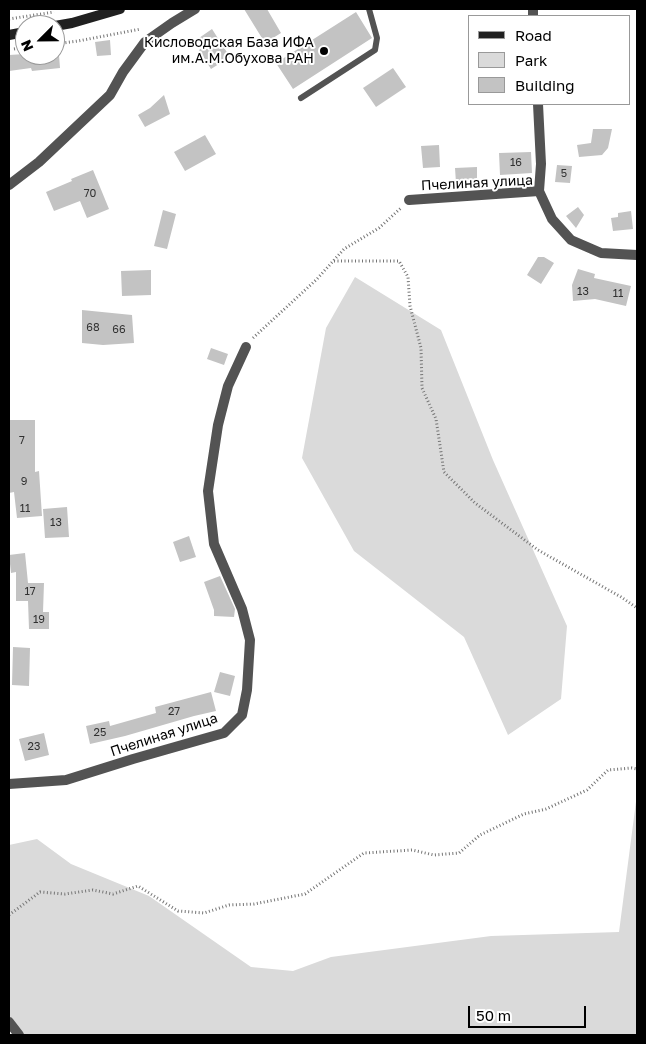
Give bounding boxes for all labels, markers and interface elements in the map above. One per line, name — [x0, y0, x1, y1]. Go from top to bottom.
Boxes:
north arrow — [15, 15, 65, 65]
legend — [468, 15, 631, 105]
text: Road — [515, 26, 552, 44]
place label: Кисловодская База ИФА им.А.М.Обухова РАН — [144, 35, 314, 68]
text: N — [17, 37, 37, 54]
marker: Кисловодская База ИФА им.А.М.Обухова РАН — [318, 45, 330, 57]
text: Park — [515, 51, 547, 69]
text: Building — [515, 76, 575, 94]
house number: 16 — [510, 156, 522, 170]
house number: 5 — [561, 167, 567, 181]
street label: Пчелиная улица — [421, 172, 533, 194]
house number: 70 — [84, 187, 96, 201]
house number: 13 — [577, 285, 589, 299]
house number: 11 — [613, 287, 623, 301]
house number: 68 — [86, 321, 100, 335]
house number: 66 — [112, 323, 126, 337]
house number: 7 — [19, 434, 25, 448]
house number: 9 — [21, 475, 27, 489]
house number: 11 — [20, 502, 30, 516]
house number: 13 — [50, 516, 62, 530]
house number: 17 — [24, 585, 36, 599]
house number: 19 — [33, 613, 45, 627]
house number: 27 — [168, 705, 180, 719]
street label: Пчелиная улица — [108, 710, 220, 760]
house number: 25 — [94, 726, 106, 740]
house number: 23 — [28, 740, 40, 754]
scale bar — [471, 996, 588, 1028]
text: 50 m — [476, 1006, 511, 1024]

